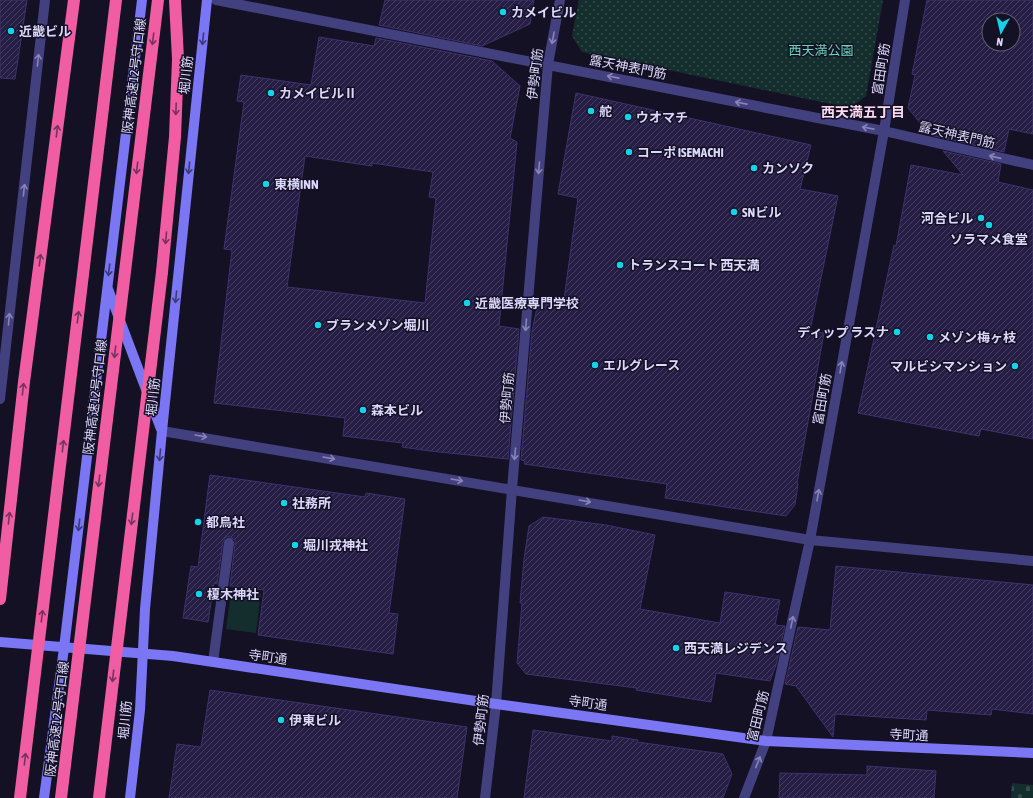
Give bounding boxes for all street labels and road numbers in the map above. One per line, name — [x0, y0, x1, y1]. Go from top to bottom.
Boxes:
street label: 阪神高速12号守口線 — [119, 17, 149, 135]
street label: 富田町筋 — [870, 42, 892, 96]
street label: 伊勢町筋 — [524, 47, 546, 101]
street label: 露天神表門筋 — [588, 52, 668, 82]
street label: 堀川筋 — [177, 55, 195, 95]
street label: 露天神表門筋 — [917, 119, 997, 151]
street label: 阪神高速12号守口線 — [80, 338, 110, 456]
street label: 伊勢町筋 — [497, 371, 517, 425]
street label: 富田町筋 — [810, 372, 834, 426]
street label: 堀川筋 — [144, 377, 162, 417]
street label: 寺町通 — [248, 647, 288, 667]
street label: 阪神高速12号守口線 — [42, 660, 72, 778]
street label: 富田町筋 — [744, 689, 772, 743]
street label: 伊勢町筋 — [471, 693, 491, 747]
street label: 寺町通 — [568, 693, 608, 713]
street label: 堀川筋 — [116, 700, 134, 740]
street label: 寺町通 — [889, 726, 929, 744]

